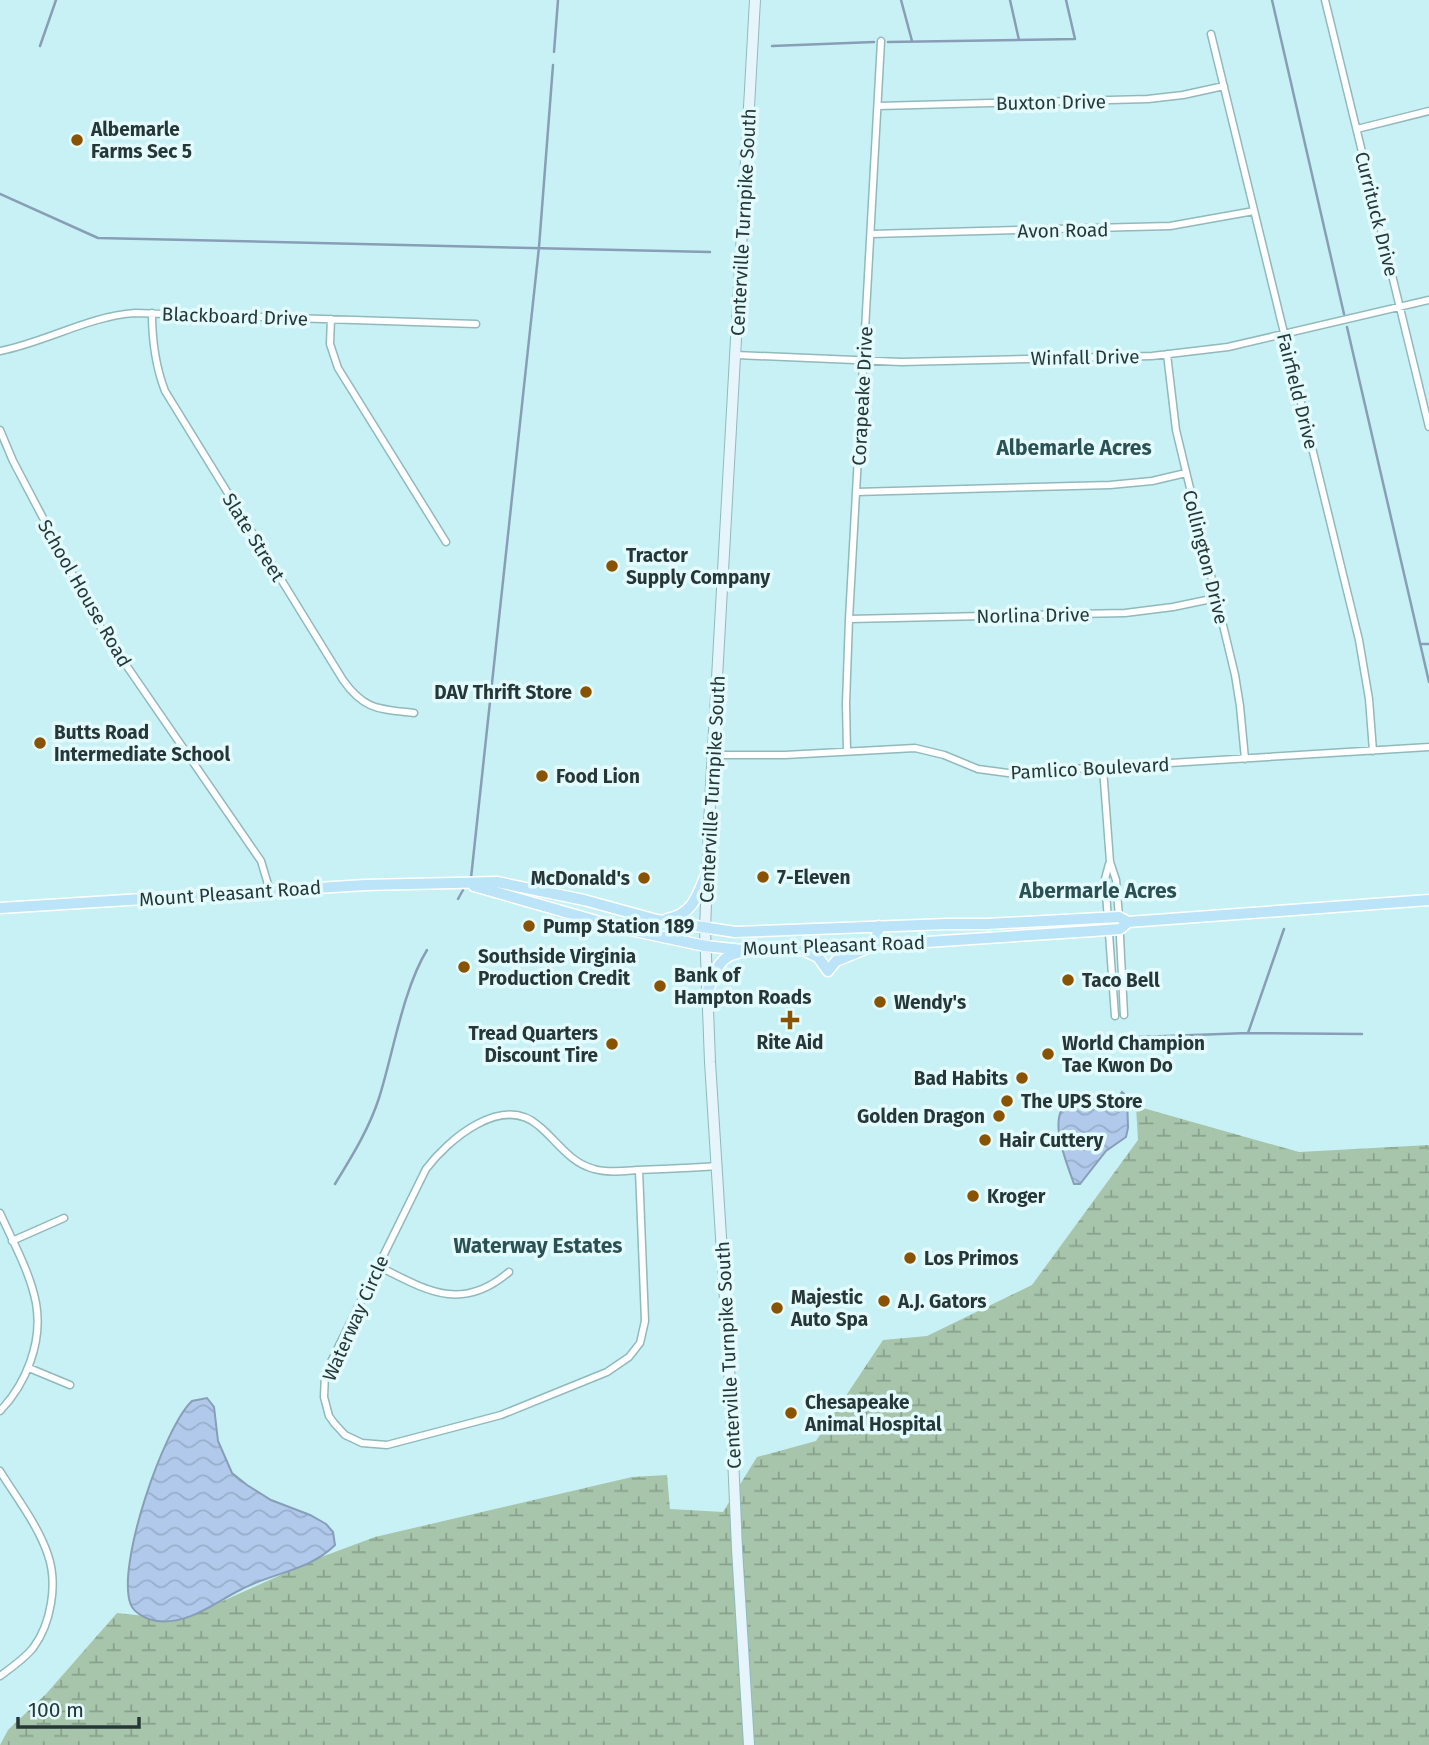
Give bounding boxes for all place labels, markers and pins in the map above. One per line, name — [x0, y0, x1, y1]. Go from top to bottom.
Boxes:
place label: Albemarle Farms Sec 5 — [90, 118, 192, 163]
marker: Albemarle Farms Sec 5 — [69, 132, 85, 148]
place label: Tractor Supply Company — [626, 544, 770, 589]
marker: Tractor Supply Company — [604, 558, 620, 574]
place label: DAV Thrift Store — [434, 681, 572, 704]
marker: DAV Thrift Store — [578, 684, 594, 700]
place label: Butts Road Intermediate School — [54, 721, 230, 766]
marker: Butts Road Intermediate School — [32, 735, 48, 751]
place label: Food Lion — [556, 765, 640, 788]
marker: Food Lion — [534, 768, 550, 784]
place label: 7-Eleven — [777, 866, 850, 889]
place label: McDonald's — [531, 867, 630, 890]
marker: 7-Eleven — [755, 869, 771, 885]
marker: McDonald's — [636, 870, 652, 886]
place label: Pump Station 189 — [543, 915, 695, 938]
marker: Pump Station 189 — [521, 918, 537, 934]
place label: Southside Virginia Production Credit — [478, 945, 636, 990]
marker: Southside Virginia Production Credit — [456, 959, 472, 975]
place label: Bank of Hampton Roads — [674, 964, 811, 1009]
place label: Taco Bell — [1082, 969, 1160, 992]
marker: Taco Bell — [1060, 972, 1076, 988]
marker: Bank of Hampton Roads — [652, 978, 668, 994]
place label: Wendy's — [894, 991, 966, 1014]
marker: Wendy's — [872, 994, 888, 1010]
marker: Rite Aid — [782, 1012, 798, 1028]
place label: Tread Quarters Discount Tire — [469, 1022, 598, 1067]
place label: Rite Aid — [756, 1031, 824, 1054]
place label: World Champion Tae Kwon Do — [1062, 1032, 1205, 1077]
marker: Tread Quarters Discount Tire — [604, 1036, 620, 1052]
marker: World Champion Tae Kwon Do — [1040, 1046, 1056, 1062]
place label: Bad Habits — [914, 1067, 1008, 1090]
marker: Bad Habits — [1014, 1070, 1030, 1086]
place label: The UPS Store — [1021, 1090, 1143, 1113]
marker: The UPS Store — [999, 1093, 1015, 1109]
place label: Golden Dragon — [857, 1105, 985, 1128]
marker: Golden Dragon — [991, 1108, 1007, 1124]
place label: Hair Cuttery — [999, 1129, 1103, 1152]
marker: Hair Cuttery — [977, 1132, 993, 1148]
place label: Kroger — [987, 1185, 1046, 1208]
marker: Kroger — [965, 1188, 981, 1204]
place label: Los Primos — [924, 1247, 1018, 1270]
marker: Los Primos — [902, 1250, 918, 1266]
place label: Majestic Auto Spa — [790, 1286, 868, 1331]
place label: A.J. Gators — [897, 1290, 986, 1313]
marker: A.J. Gators — [876, 1293, 892, 1309]
marker: Majestic Auto Spa — [769, 1300, 785, 1316]
place label: Chesapeake Animal Hospital — [804, 1391, 942, 1436]
marker: Chesapeake Animal Hospital — [783, 1405, 799, 1421]

